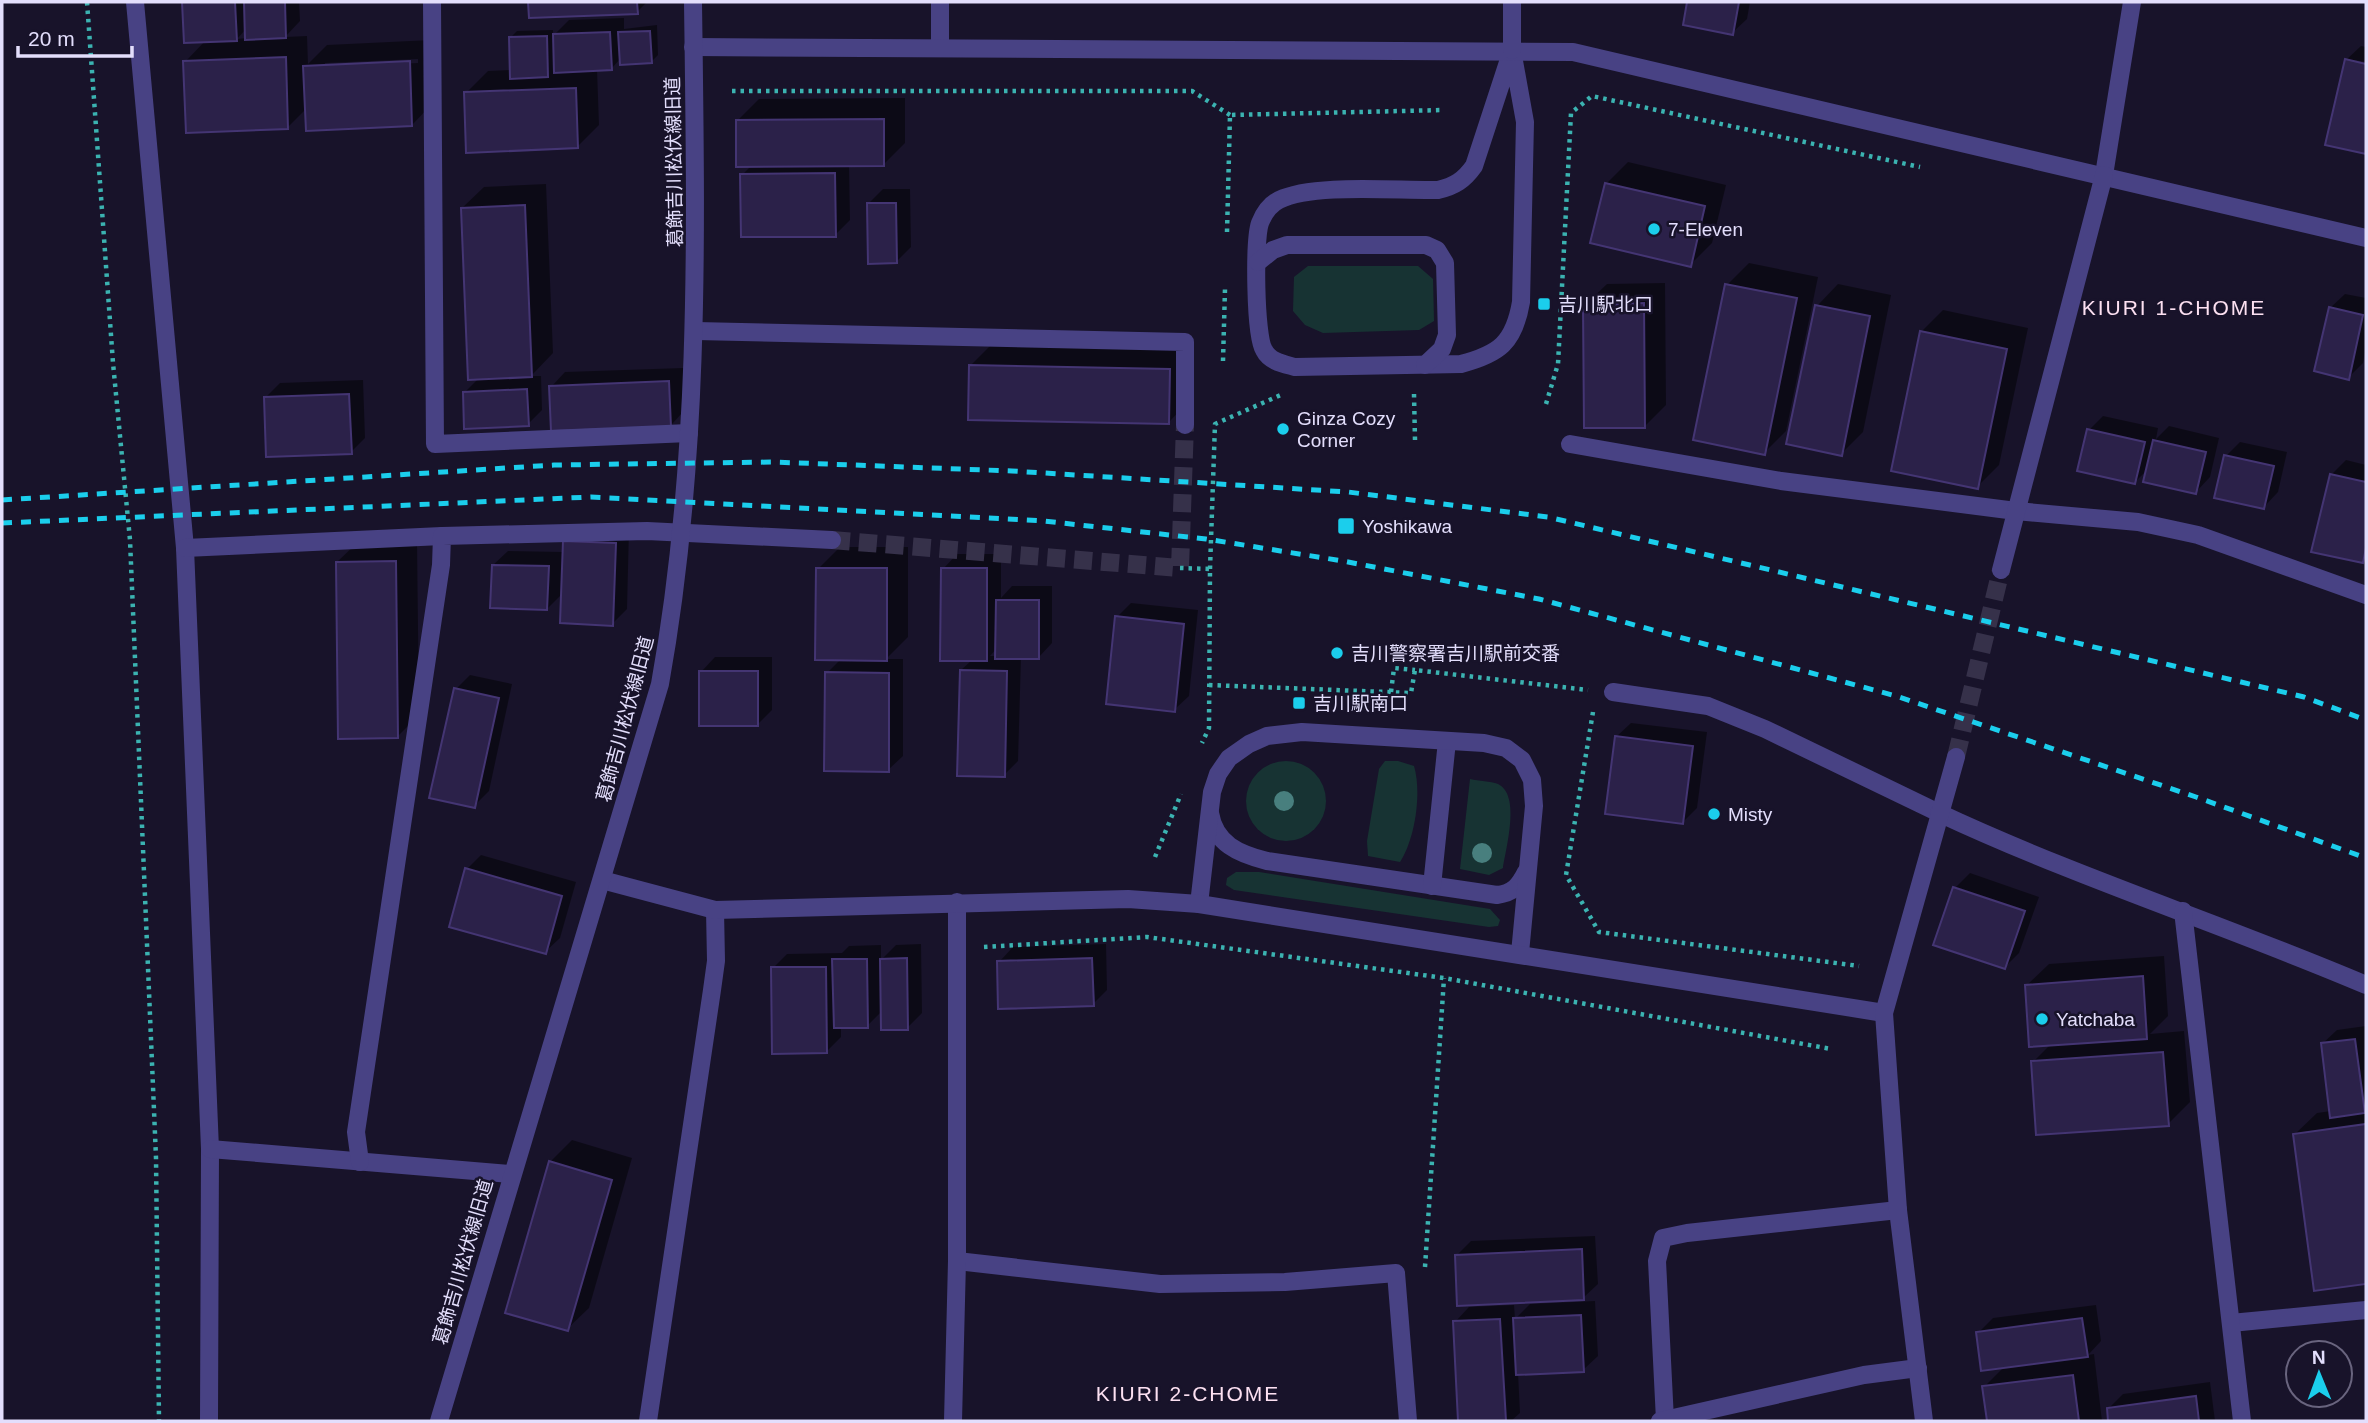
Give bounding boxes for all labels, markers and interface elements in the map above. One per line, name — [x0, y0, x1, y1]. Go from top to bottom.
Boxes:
scale bar — [18, 14, 131, 58]
text: 20 m — [28, 27, 75, 50]
street label: 葛飾吉川松伏線旧道 — [662, 76, 686, 248]
place label: 7-Eleven — [1668, 219, 1743, 240]
marker: 7-Eleven — [1646, 221, 1662, 237]
place label: 吉川駅北口 — [1558, 294, 1653, 315]
marker: 吉川駅北口 — [1536, 296, 1552, 312]
district label: KIURI 1-CHOME — [2082, 296, 2266, 319]
place label: Ginza Cozy Corner — [1297, 408, 1396, 451]
marker: Ginza Cozy Corner — [1275, 421, 1291, 437]
marker: Yoshikawa — [1336, 516, 1356, 536]
place label: Yoshikawa — [1362, 516, 1453, 537]
street label: 葛飾吉川松伏線旧道 — [593, 634, 657, 804]
place label: 吉川警察署吉川駅前交番 — [1351, 643, 1560, 664]
marker: 吉川警察署吉川駅前交番 — [1329, 645, 1345, 661]
place label: 吉川駅南口 — [1313, 693, 1408, 714]
marker: 吉川駅南口 — [1291, 695, 1307, 711]
place label: Misty — [1728, 804, 1773, 825]
marker: Misty — [1706, 806, 1722, 822]
place label: Yatchaba — [2056, 1009, 2135, 1030]
marker: Yatchaba — [2034, 1011, 2050, 1027]
street label: 葛飾吉川松伏線旧道 — [429, 1177, 497, 1347]
north arrow — [2284, 1339, 2354, 1409]
text: N — [2312, 1347, 2326, 1368]
district label: KIURI 2-CHOME — [1096, 1382, 1280, 1405]

